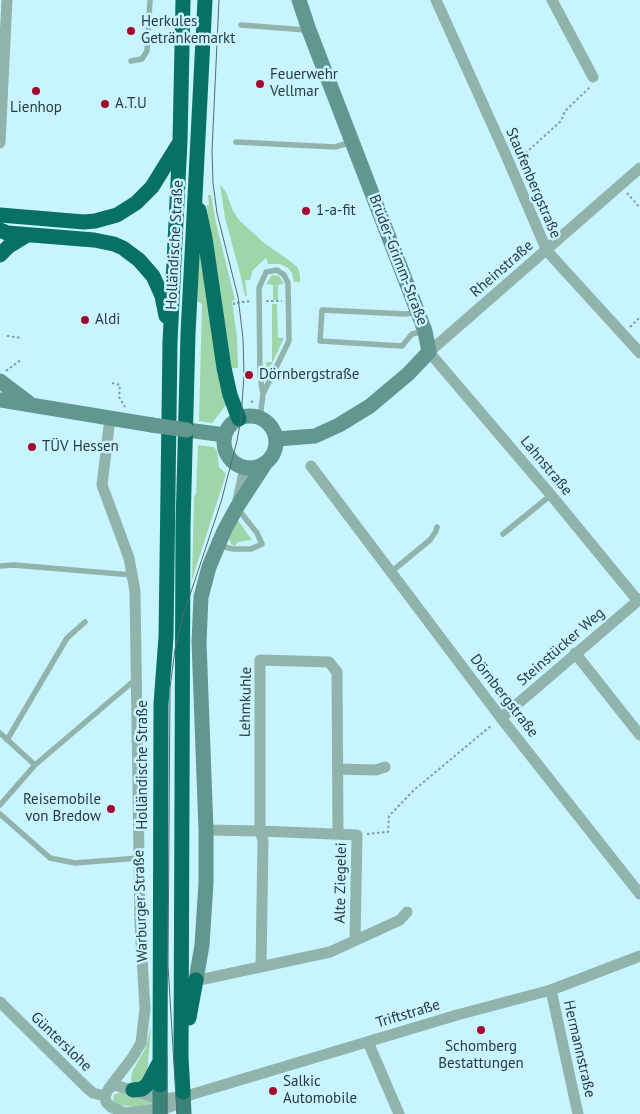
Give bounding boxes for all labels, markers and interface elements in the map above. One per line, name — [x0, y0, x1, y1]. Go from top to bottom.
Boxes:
place label: Herkules Getränkemarkt — [141, 13, 235, 48]
marker: Herkules Getränkemarkt — [125, 25, 137, 37]
place label: Feuerwehr Vellmar — [270, 66, 338, 101]
marker: Feuerwehr Vellmar — [254, 78, 266, 90]
marker: Lienhop — [30, 85, 42, 97]
place label: A.T.U — [115, 95, 147, 113]
marker: A.T.U — [99, 98, 111, 110]
place label: Lienhop — [10, 99, 62, 117]
street label: Staufenbergstraße — [502, 125, 564, 241]
street label: Holländische Straße — [163, 180, 187, 310]
street label: Brüder-Grimm-Straße — [365, 192, 431, 328]
place label: 1-a-fit — [316, 202, 356, 220]
marker: 1-a-fit — [300, 205, 312, 217]
street label: Rheinstraße — [467, 237, 537, 301]
place label: Aldi — [95, 311, 120, 329]
marker: Aldi — [79, 314, 91, 326]
place label: Dörnbergstraße — [259, 366, 359, 384]
marker: Dörnbergstraße — [243, 369, 255, 381]
street label: Lahnstraße — [516, 433, 576, 499]
place label: TÜV Hessen — [42, 438, 119, 456]
marker: TÜV Hessen — [26, 441, 38, 453]
street label: Steinstücker Weg — [514, 604, 608, 690]
street label: Dörnbergstraße — [466, 651, 542, 741]
street label: Lehmkuhle — [236, 667, 256, 737]
street label: Holländische Straße — [134, 700, 152, 830]
place label: Reisemobile von Bredow — [23, 791, 101, 826]
marker: Reisemobile von Bredow — [105, 803, 117, 815]
street label: Alte Ziegelei — [331, 842, 351, 924]
street label: Warburger Straße — [130, 849, 152, 963]
street label: Triftstraße — [374, 996, 442, 1032]
street label: Hermannstraße — [559, 999, 599, 1099]
street label: Günterslohe — [27, 1009, 95, 1075]
marker: Schomberg Bestattungen — [475, 1024, 487, 1036]
place label: Schomberg Bestattungen — [438, 1038, 524, 1073]
place label: Salkic Automobile — [283, 1073, 357, 1108]
marker: Salkic Automobile — [267, 1085, 279, 1097]

